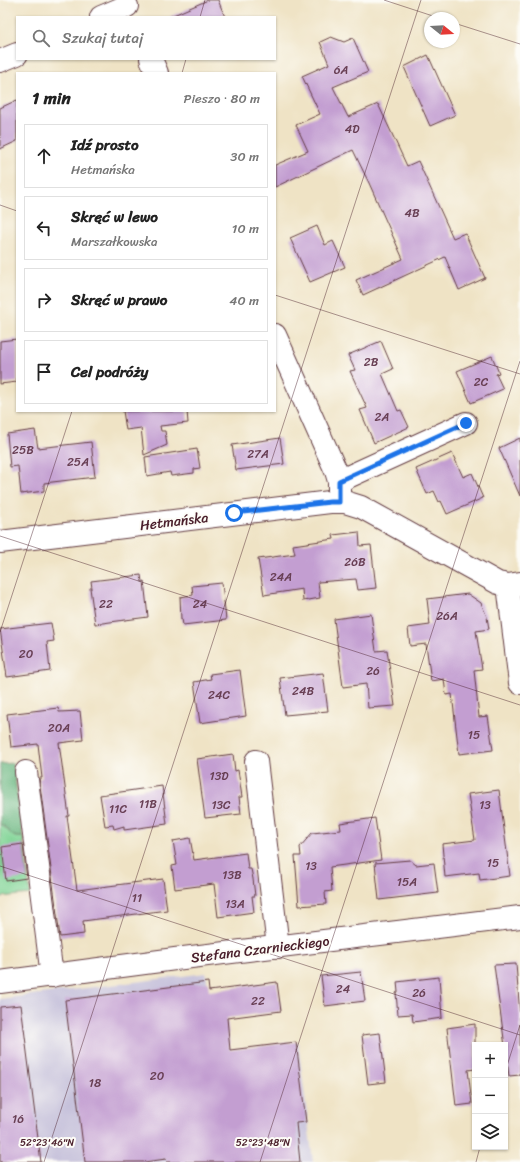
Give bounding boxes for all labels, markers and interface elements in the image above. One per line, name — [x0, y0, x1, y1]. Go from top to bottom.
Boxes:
north arrow — [424, 12, 460, 48]
search box — [16, 16, 276, 60]
text: Szukaj tutaj — [62, 25, 143, 51]
icon: search — [30, 27, 52, 49]
house number: 6A — [334, 59, 348, 81]
text: 1 min — [32, 83, 71, 113]
text: Pieszo · 80 m — [184, 87, 260, 110]
house number: 4D — [345, 118, 360, 140]
text: Idź prosto — [71, 132, 139, 158]
icon: ahead — [33, 145, 55, 167]
text: 30 m — [230, 145, 259, 168]
text: Hetmańska — [71, 158, 135, 181]
house number: 4B — [404, 202, 420, 224]
text: Skręć w lewo — [71, 204, 158, 230]
icon: left — [33, 217, 55, 239]
text: 10 m — [232, 217, 259, 240]
text: Marszałkowska — [71, 230, 157, 253]
text: Skręć w prawo — [71, 287, 167, 313]
icon: right — [33, 289, 55, 311]
text: 40 m — [229, 289, 259, 312]
house number: 2B — [364, 351, 379, 373]
text: Cel podróży — [71, 359, 148, 385]
icon: arrive — [33, 361, 55, 383]
house number: 2C — [474, 371, 489, 393]
house number: 2A — [375, 406, 390, 428]
route end — [457, 414, 475, 432]
house number: 25B — [12, 439, 34, 461]
house number: 27A — [247, 443, 269, 465]
house number: 25A — [67, 451, 89, 473]
route start — [225, 504, 243, 522]
street label: Hetmańska — [138, 505, 210, 538]
house number: 26B — [344, 551, 366, 573]
house number: 24A — [270, 566, 292, 588]
house number: 22 — [99, 593, 113, 615]
house number: 24 — [193, 593, 208, 615]
house number: 26A — [436, 605, 458, 627]
house number: 20 — [19, 643, 34, 665]
house number: 26 — [366, 660, 380, 682]
house number: 24B — [292, 680, 314, 702]
house number: 24C — [208, 684, 230, 706]
house number: 20A — [48, 717, 70, 739]
house number: 15 — [468, 724, 480, 746]
house number: 13D — [210, 765, 229, 787]
house number: 11B — [139, 793, 157, 815]
house number: 13C — [211, 794, 231, 816]
house number: 13 — [479, 794, 491, 816]
house number: 11C — [109, 798, 127, 820]
house number: 15 — [487, 852, 499, 874]
house number: 13 — [305, 855, 317, 877]
house number: 13B — [222, 864, 242, 886]
house number: 15A — [397, 871, 417, 893]
house number: 11 — [132, 887, 142, 909]
house number: 13A — [225, 893, 245, 915]
street label: Stefana Czarnieckiego — [189, 929, 331, 970]
house number: 24 — [336, 978, 351, 1000]
house number: 26 — [412, 982, 426, 1004]
house number: 22 — [251, 990, 265, 1012]
map controls — [472, 1042, 508, 1150]
button: + — [472, 1042, 508, 1078]
house number: 20 — [150, 1065, 165, 1087]
house number: 18 — [89, 1072, 101, 1094]
button: − — [472, 1078, 508, 1114]
house number: 16 — [12, 1108, 24, 1130]
button: layers — [472, 1114, 508, 1150]
text: 52°23'46"N — [20, 1134, 74, 1152]
text: 52°23'48"N — [236, 1134, 290, 1152]

